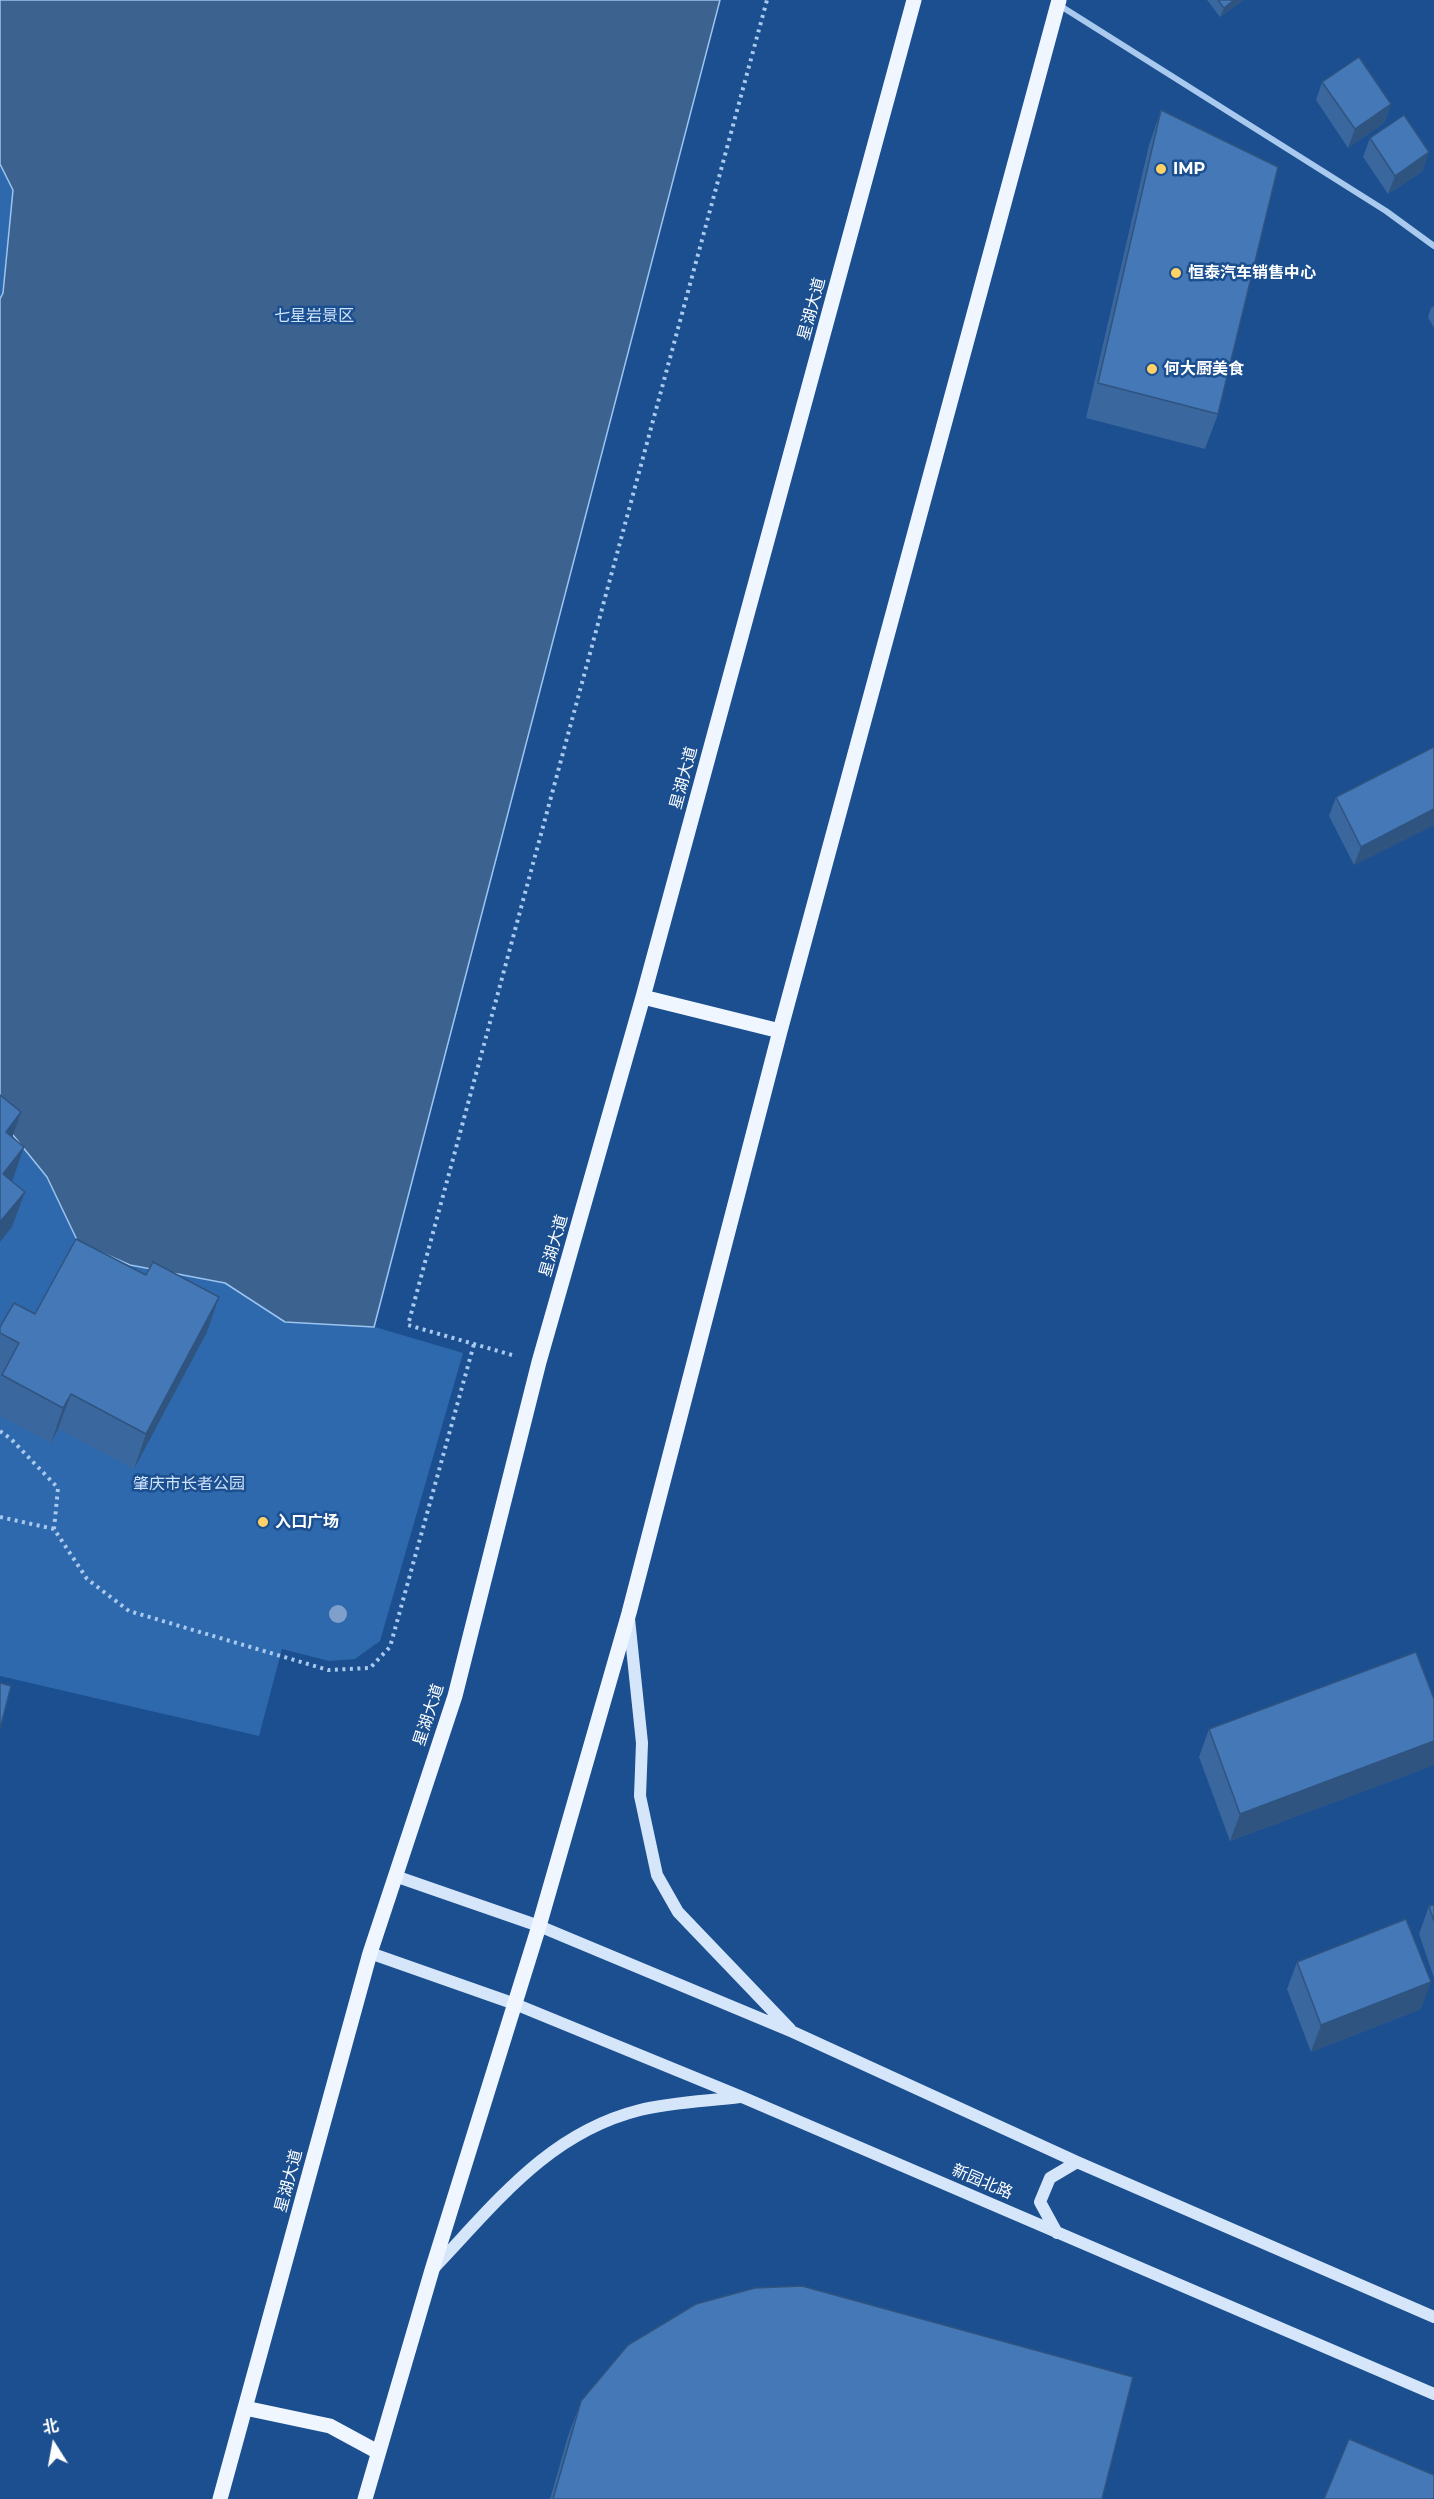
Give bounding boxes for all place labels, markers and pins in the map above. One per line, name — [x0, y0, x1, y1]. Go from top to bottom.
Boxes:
place label: IMP — [1173, 159, 1205, 179]
marker: IMP — [1154, 162, 1168, 176]
place label: 恒泰汽车销售中心 — [1188, 263, 1316, 283]
marker: 恒泰汽车销售中心 — [1169, 266, 1183, 280]
place label: 何大厨美食 — [1164, 359, 1244, 379]
marker: 何大厨美食 — [1145, 362, 1159, 376]
place label: 入口广场 — [275, 1512, 339, 1532]
marker: 入口广场 — [256, 1515, 270, 1529]

